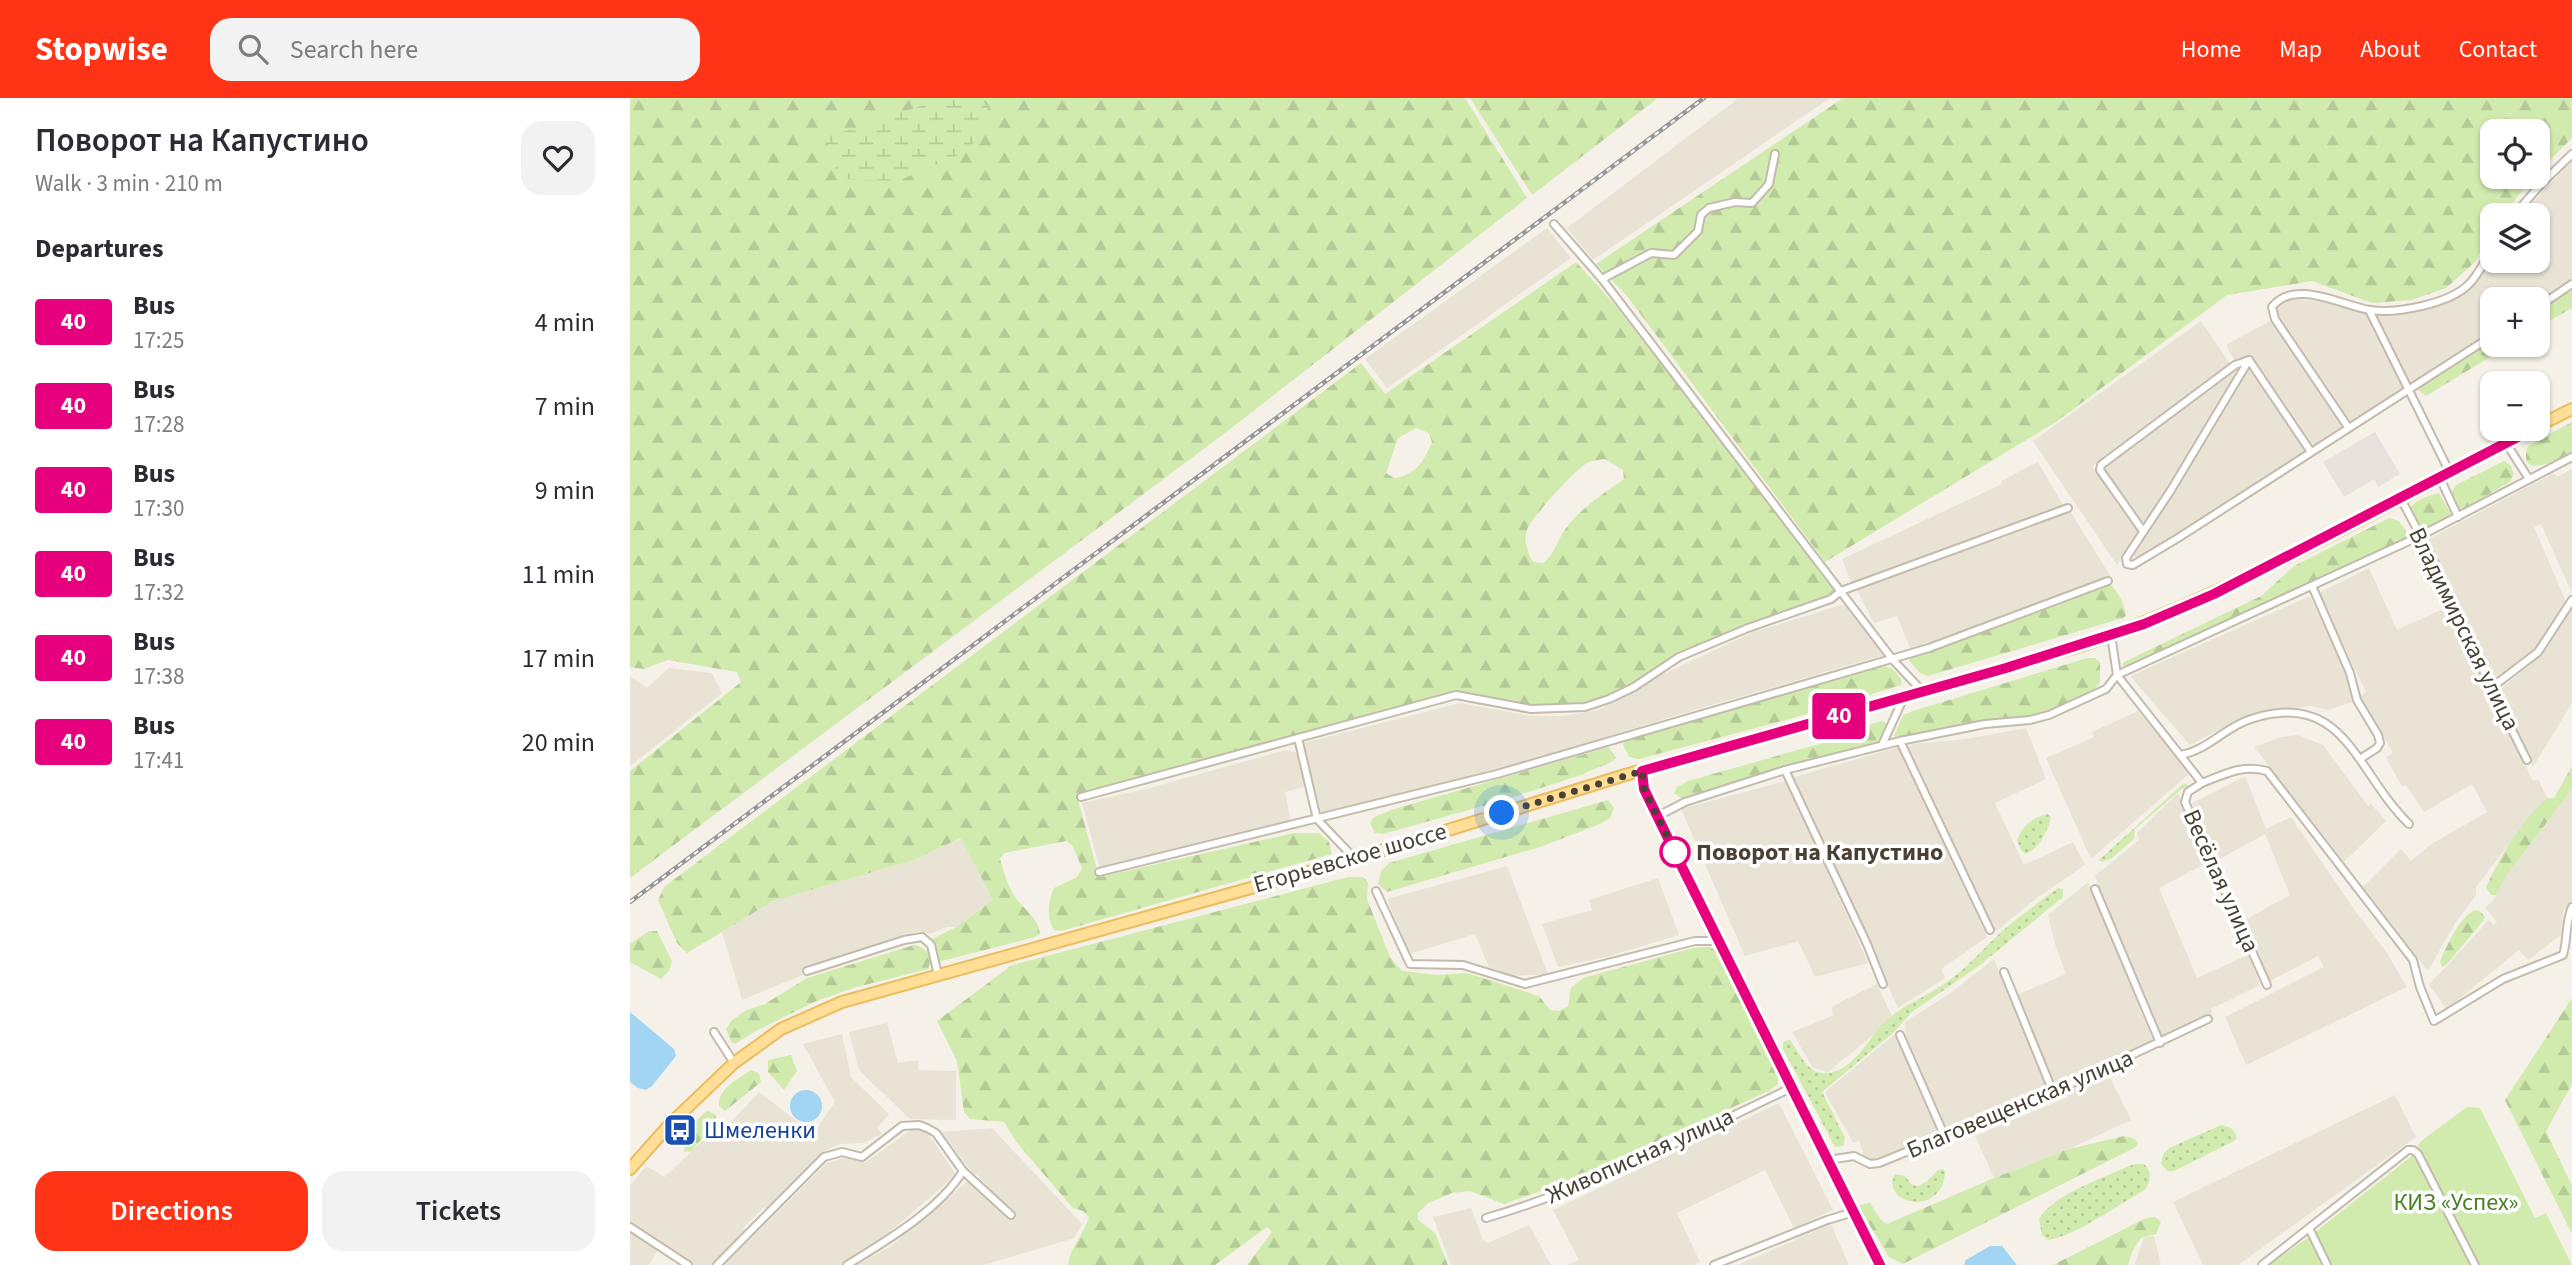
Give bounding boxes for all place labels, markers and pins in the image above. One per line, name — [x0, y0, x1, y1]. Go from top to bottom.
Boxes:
place label: Поворот на Капустино — [1696, 835, 1943, 870]
marker: Поворот на Капустино — [1660, 837, 1690, 867]
bus stop icon: Шмеленки — [661, 1111, 699, 1149]
place label: Шмеленки — [704, 1113, 816, 1148]

